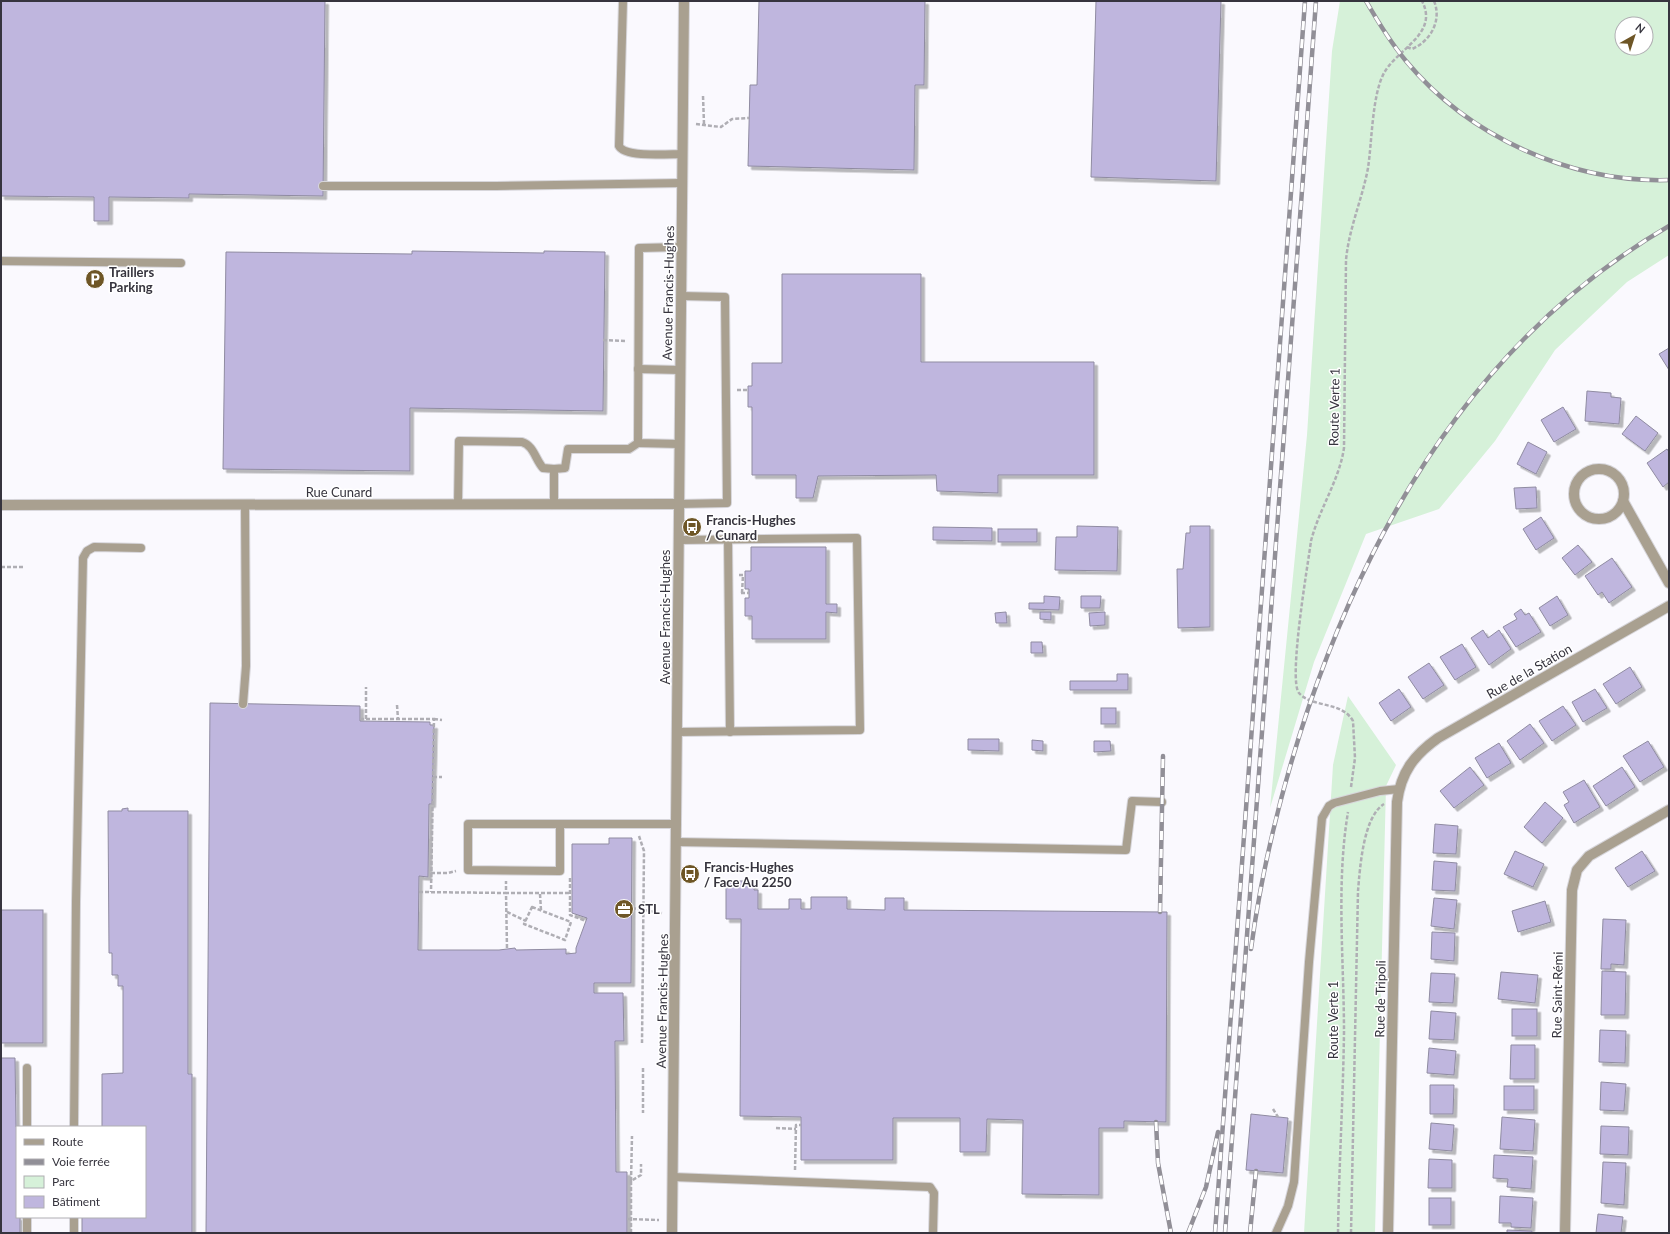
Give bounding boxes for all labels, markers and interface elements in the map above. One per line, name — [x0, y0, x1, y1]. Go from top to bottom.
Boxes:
north arrow — [1614, 16, 1654, 56]
text: N — [1633, 20, 1648, 36]
street label: Avenue Francis-Hughes — [659, 225, 677, 361]
place label: Traillers Parking — [109, 264, 154, 295]
parking icon: Traillers Parking — [84, 268, 106, 290]
street label: Route Verte 1 — [1325, 368, 1343, 446]
street label: Rue Cunard — [306, 484, 372, 500]
place label: Francis-Hughes / Cunard — [706, 512, 796, 543]
bus stop icon: Francis-Hughes / Cunard — [681, 516, 703, 538]
street label: Avenue Francis-Hughes — [657, 549, 673, 684]
street label: Rue de la Station — [1483, 640, 1575, 702]
place label: Francis-Hughes / Face Au 2250 — [704, 859, 794, 890]
bus stop icon: Francis-Hughes / Face Au 2250 — [679, 863, 701, 885]
office icon: STL — [613, 898, 635, 920]
place label: STL — [638, 901, 660, 917]
street label: Avenue Francis-Hughes — [653, 933, 671, 1069]
street label: Rue Saint-Rémi — [1548, 951, 1566, 1039]
street label: Rue de Tripoli — [1371, 960, 1389, 1038]
street label: Route Verte 1 — [1325, 981, 1341, 1059]
legend — [16, 1126, 146, 1218]
text: Route — [52, 1134, 83, 1149]
text: Voie ferrée — [52, 1154, 110, 1169]
text: Parc — [52, 1174, 75, 1189]
text: Bâtiment — [52, 1194, 101, 1209]

